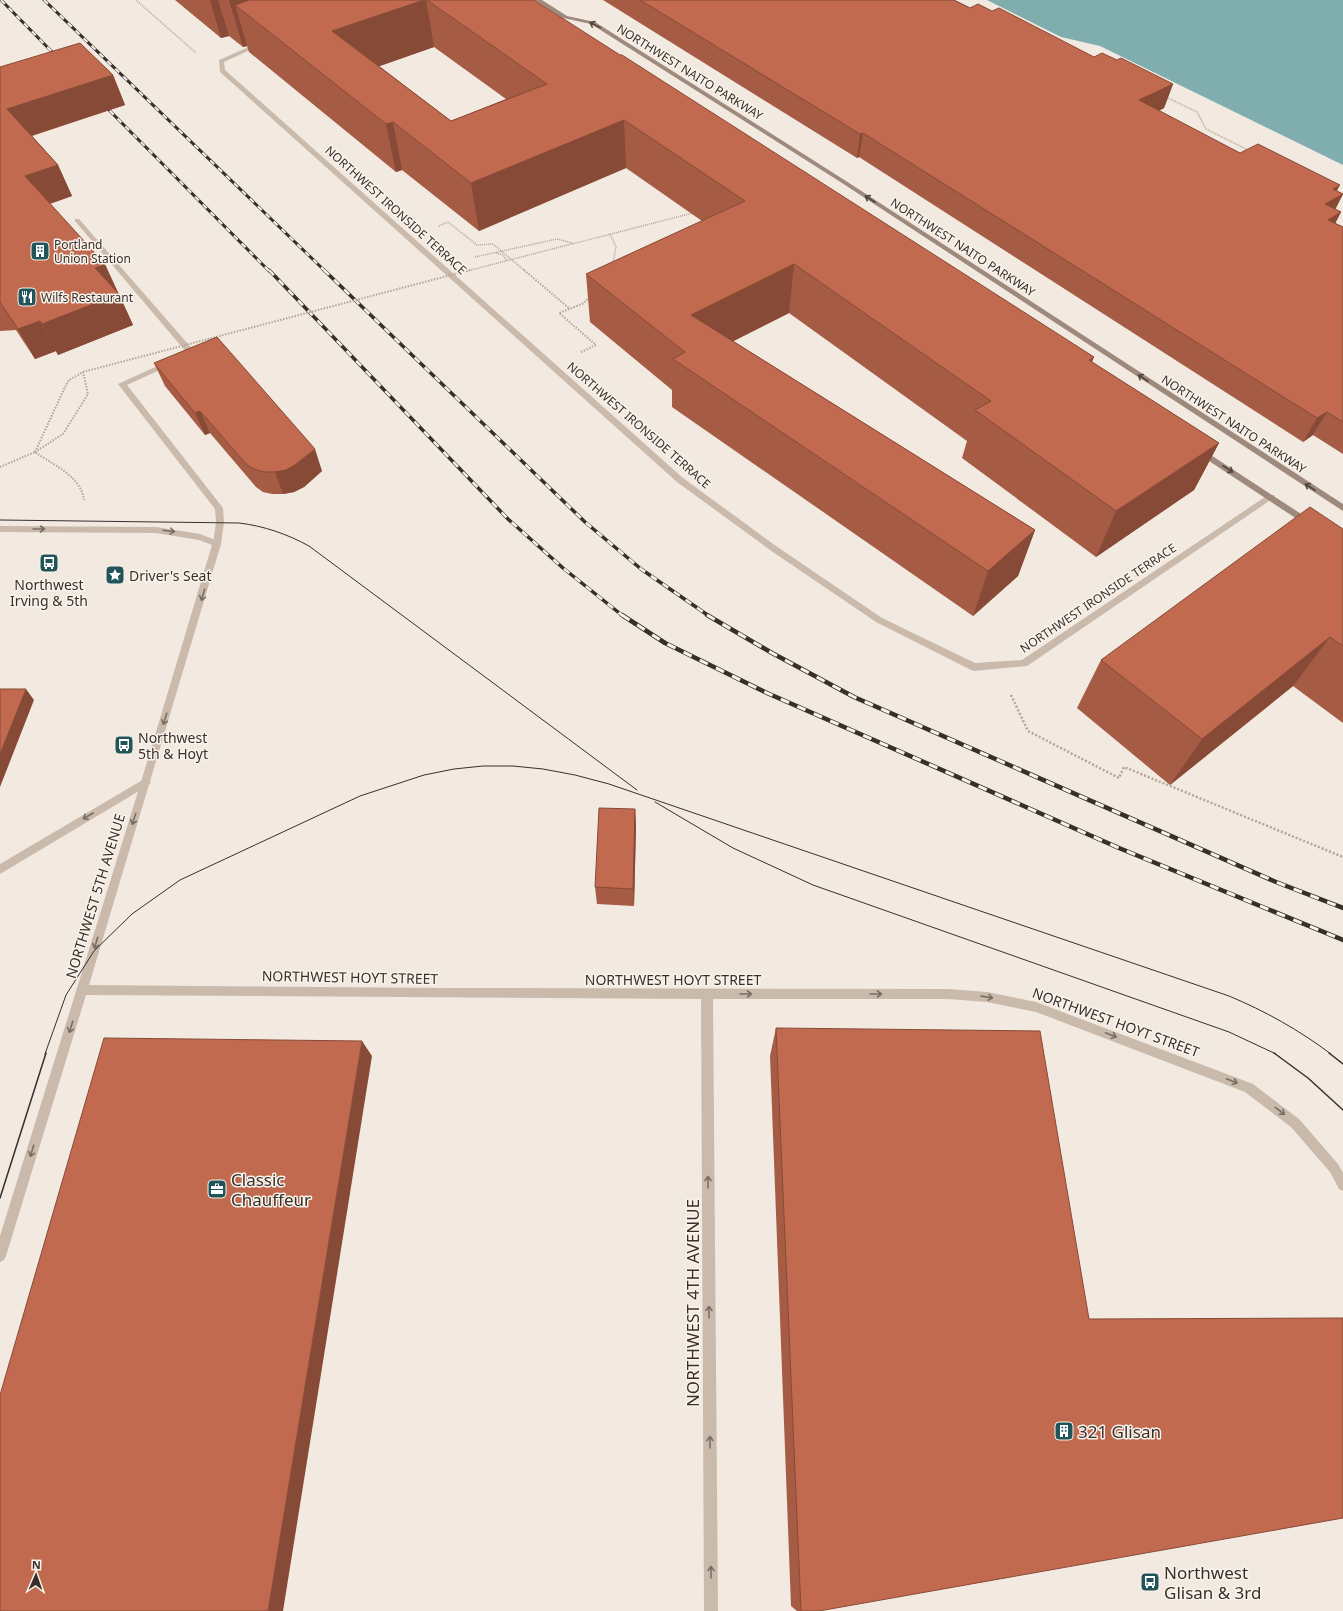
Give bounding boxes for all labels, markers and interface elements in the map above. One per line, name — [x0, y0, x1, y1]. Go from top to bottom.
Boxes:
street label: NORTHWEST NAITO PARKWAY — [614, 20, 766, 124]
one-way arrow — [589, 21, 601, 28]
street label: NORTHWEST IRONSIDE TERRACE — [322, 142, 470, 278]
street label: NORTHWEST NAITO PARKWAY — [887, 194, 1039, 300]
one-way arrow — [865, 195, 876, 203]
place label: Portland Union Station — [54, 236, 131, 267]
building icon: Portland Union Station — [29, 240, 51, 262]
restaurant icon: Wilfs Restaurant — [16, 286, 38, 308]
place label: Wilfs Restaurant — [41, 289, 134, 306]
street label: NORTHWEST IRONSIDE TERRACE — [564, 358, 714, 492]
street label: NORTHWEST NAITO PARKWAY — [1158, 371, 1310, 477]
one-way arrow — [1138, 374, 1149, 382]
one-way arrow — [1222, 465, 1233, 473]
one-way arrow — [1305, 483, 1316, 491]
one-way arrow — [32, 525, 45, 533]
one-way arrow — [162, 527, 175, 535]
street label: NORTHWEST IRONSIDE TERRACE — [1017, 539, 1179, 657]
bus stop icon: Northwest Irving & 5th — [38, 552, 60, 574]
place icon: Driver's Seat — [104, 564, 126, 586]
place label: Driver's Seat — [129, 566, 212, 585]
place label: Northwest Irving & 5th — [10, 575, 88, 610]
one-way arrow — [199, 588, 206, 601]
one-way arrow — [161, 712, 168, 725]
place label: Northwest 5th & Hoyt — [138, 728, 208, 763]
bus stop icon: Northwest 5th & Hoyt — [113, 734, 135, 756]
street label: NORTHWEST 5TH AVENUE — [61, 811, 129, 981]
one-way arrow — [82, 812, 94, 820]
one-way arrow — [130, 812, 137, 825]
one-way arrow — [92, 937, 99, 950]
street label: NORTHWEST HOYT STREET — [262, 966, 439, 988]
street label: NORTHWEST HOYT STREET — [585, 970, 761, 989]
street label: NORTHWEST HOYT STREET — [1030, 983, 1202, 1061]
one-way arrow — [739, 990, 752, 998]
one-way arrow — [869, 990, 882, 998]
one-way arrow — [980, 993, 993, 1001]
one-way arrow — [67, 1020, 74, 1033]
one-way arrow — [1104, 1032, 1116, 1040]
one-way arrow — [1226, 1078, 1238, 1086]
one-way arrow — [1274, 1107, 1285, 1116]
one-way arrow — [28, 1144, 35, 1157]
place label: Classic Chauffeur — [231, 1168, 311, 1211]
one-way arrow — [704, 1176, 712, 1189]
office icon: Classic Chauffeur — [206, 1178, 228, 1200]
street label: NORTHWEST 4TH AVENUE — [681, 1199, 704, 1407]
one-way arrow — [705, 1306, 713, 1319]
building icon: 321 Glisan — [1053, 1420, 1075, 1442]
place label: 321 Glisan — [1078, 1420, 1161, 1443]
one-way arrow — [706, 1436, 714, 1449]
north arrow — [16, 1555, 56, 1595]
text: N — [32, 1557, 41, 1572]
place label: Northwest Glisan & 3rd — [1164, 1561, 1261, 1604]
one-way arrow — [707, 1566, 715, 1579]
bus stop icon: Northwest Glisan & 3rd — [1139, 1571, 1161, 1593]

